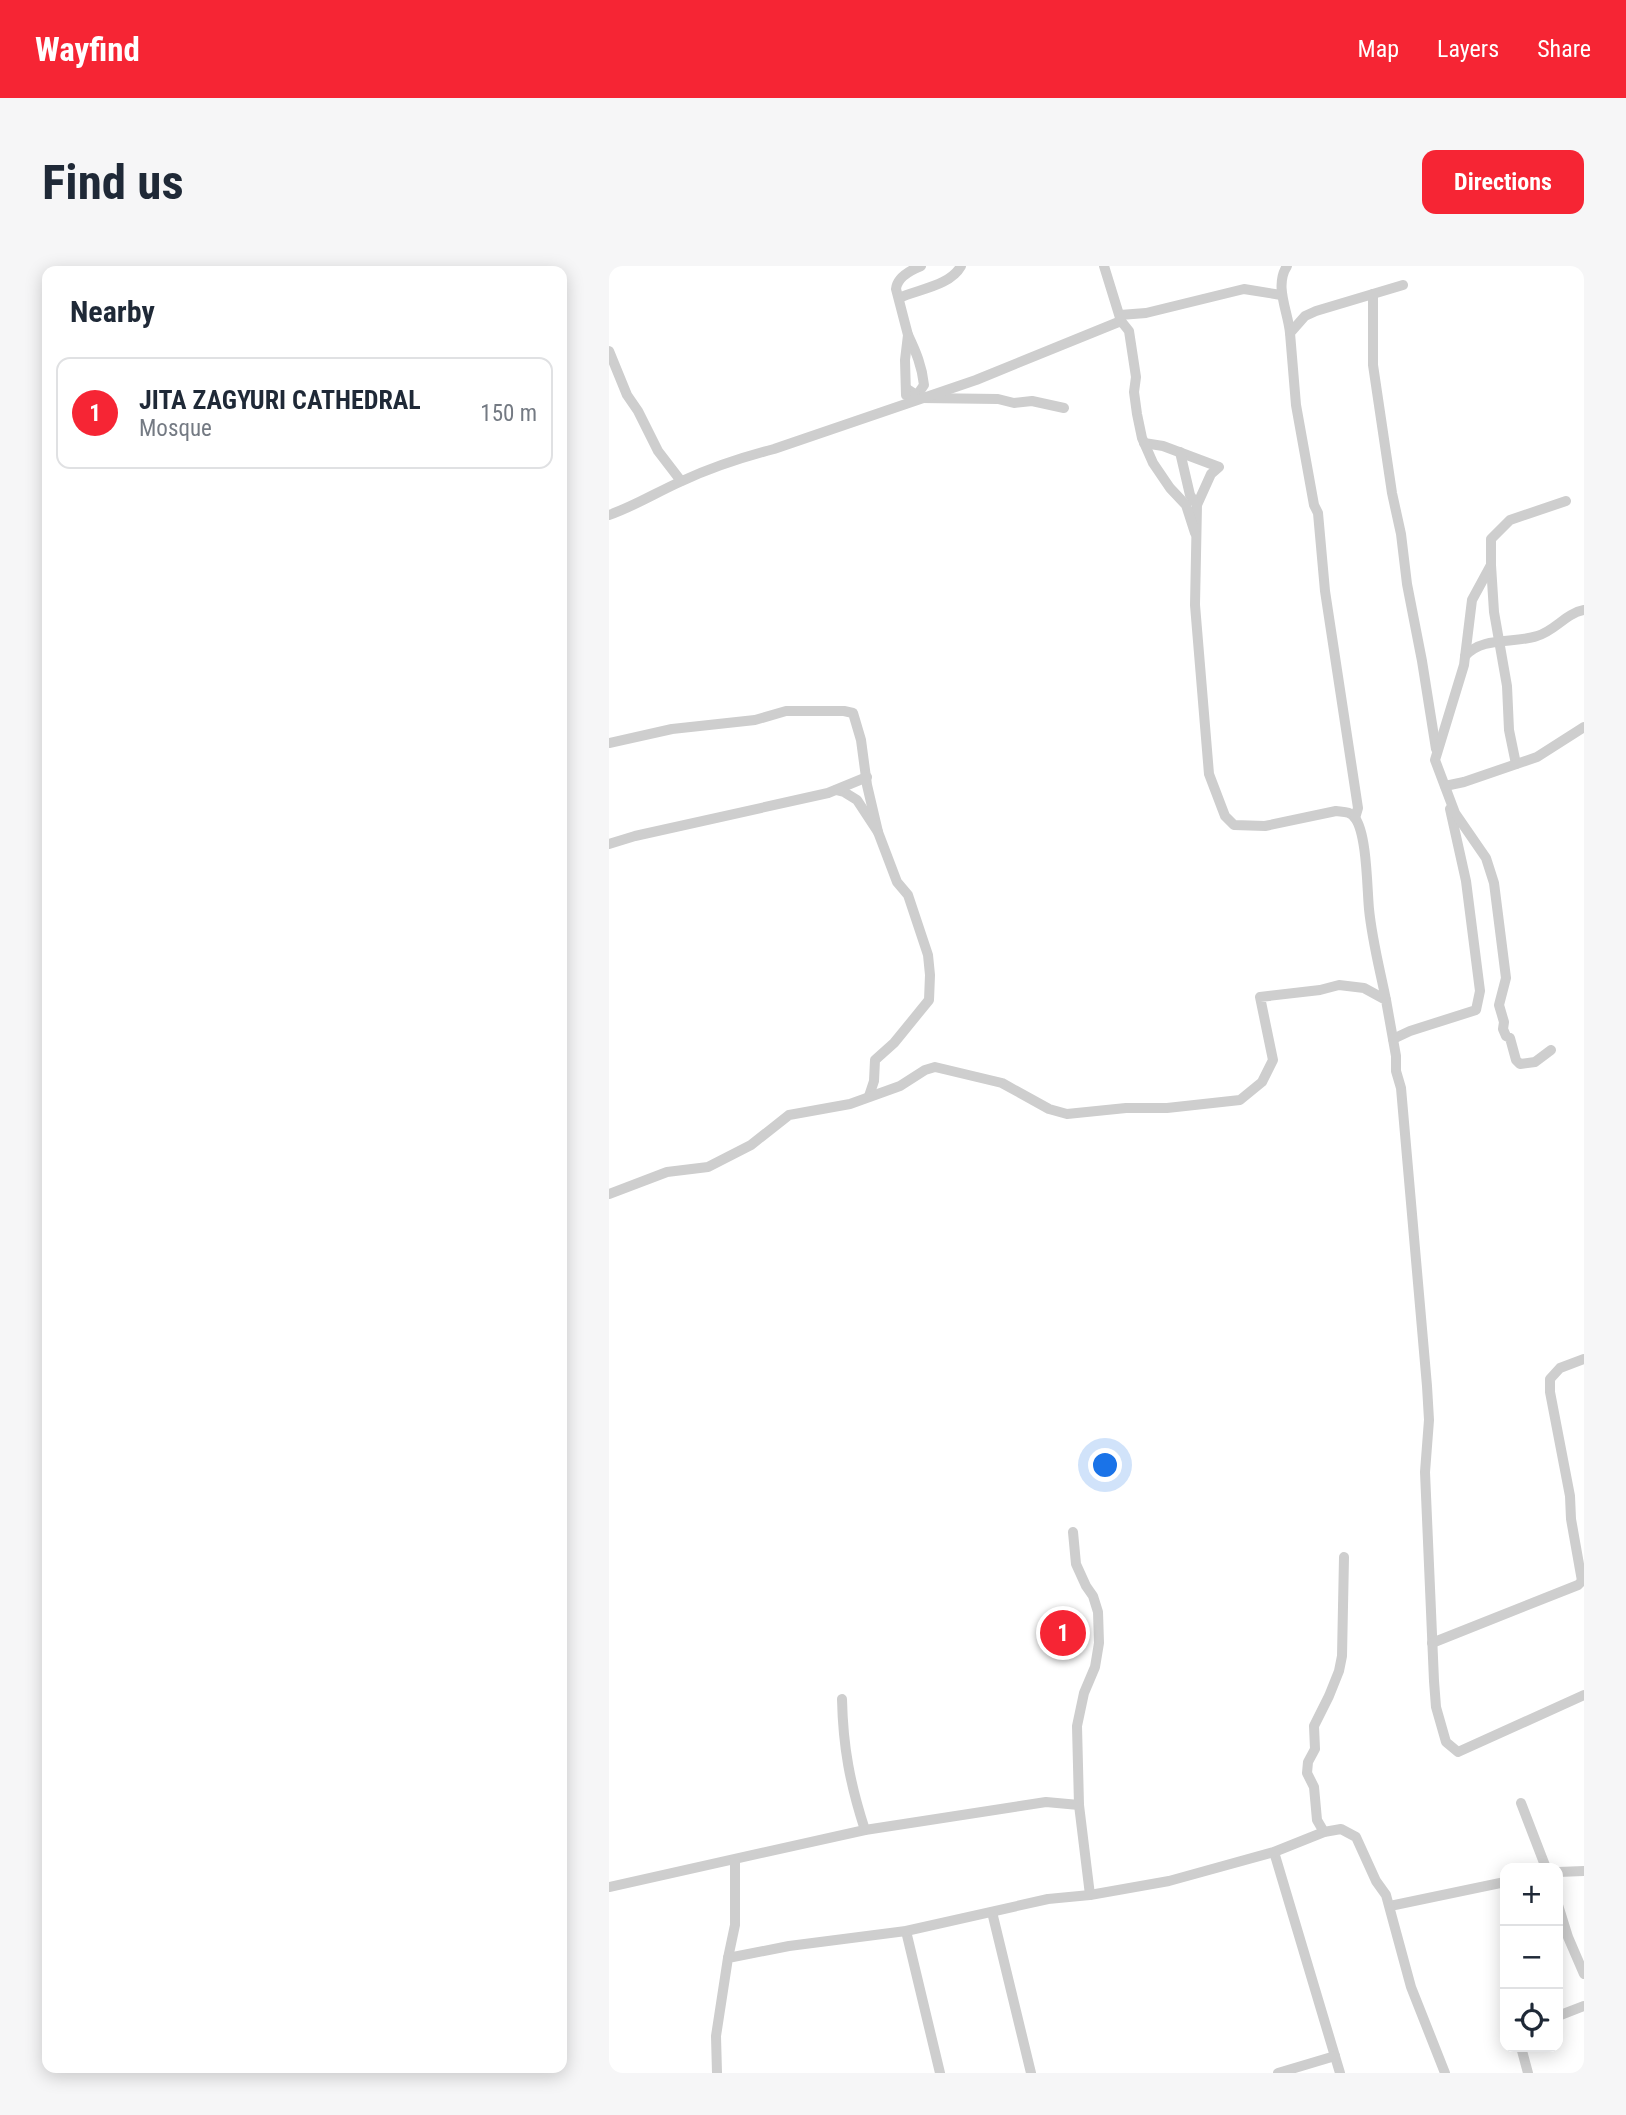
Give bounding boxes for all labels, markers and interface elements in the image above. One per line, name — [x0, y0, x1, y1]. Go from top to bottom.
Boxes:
text: Wayfind — [35, 30, 140, 69]
text: Map — [1358, 35, 1399, 63]
text: Layers — [1437, 35, 1499, 63]
text: Share — [1537, 35, 1591, 63]
button: Directions — [1422, 150, 1584, 214]
text: Find us — [42, 154, 184, 211]
text: Nearby — [70, 294, 155, 329]
text: JITA ZAGYURI CATHEDRAL — [139, 385, 421, 415]
text: 1 — [89, 400, 101, 427]
text: 150 m — [480, 400, 537, 427]
text: Mosque — [139, 415, 212, 442]
your location — [1088, 1448, 1122, 1482]
pin: 1 — [1040, 1607, 1086, 1659]
map controls — [1500, 1863, 1563, 2052]
button: + — [1500, 1863, 1563, 1926]
button: − — [1500, 1926, 1563, 1989]
button: locate — [1500, 1989, 1563, 2052]

